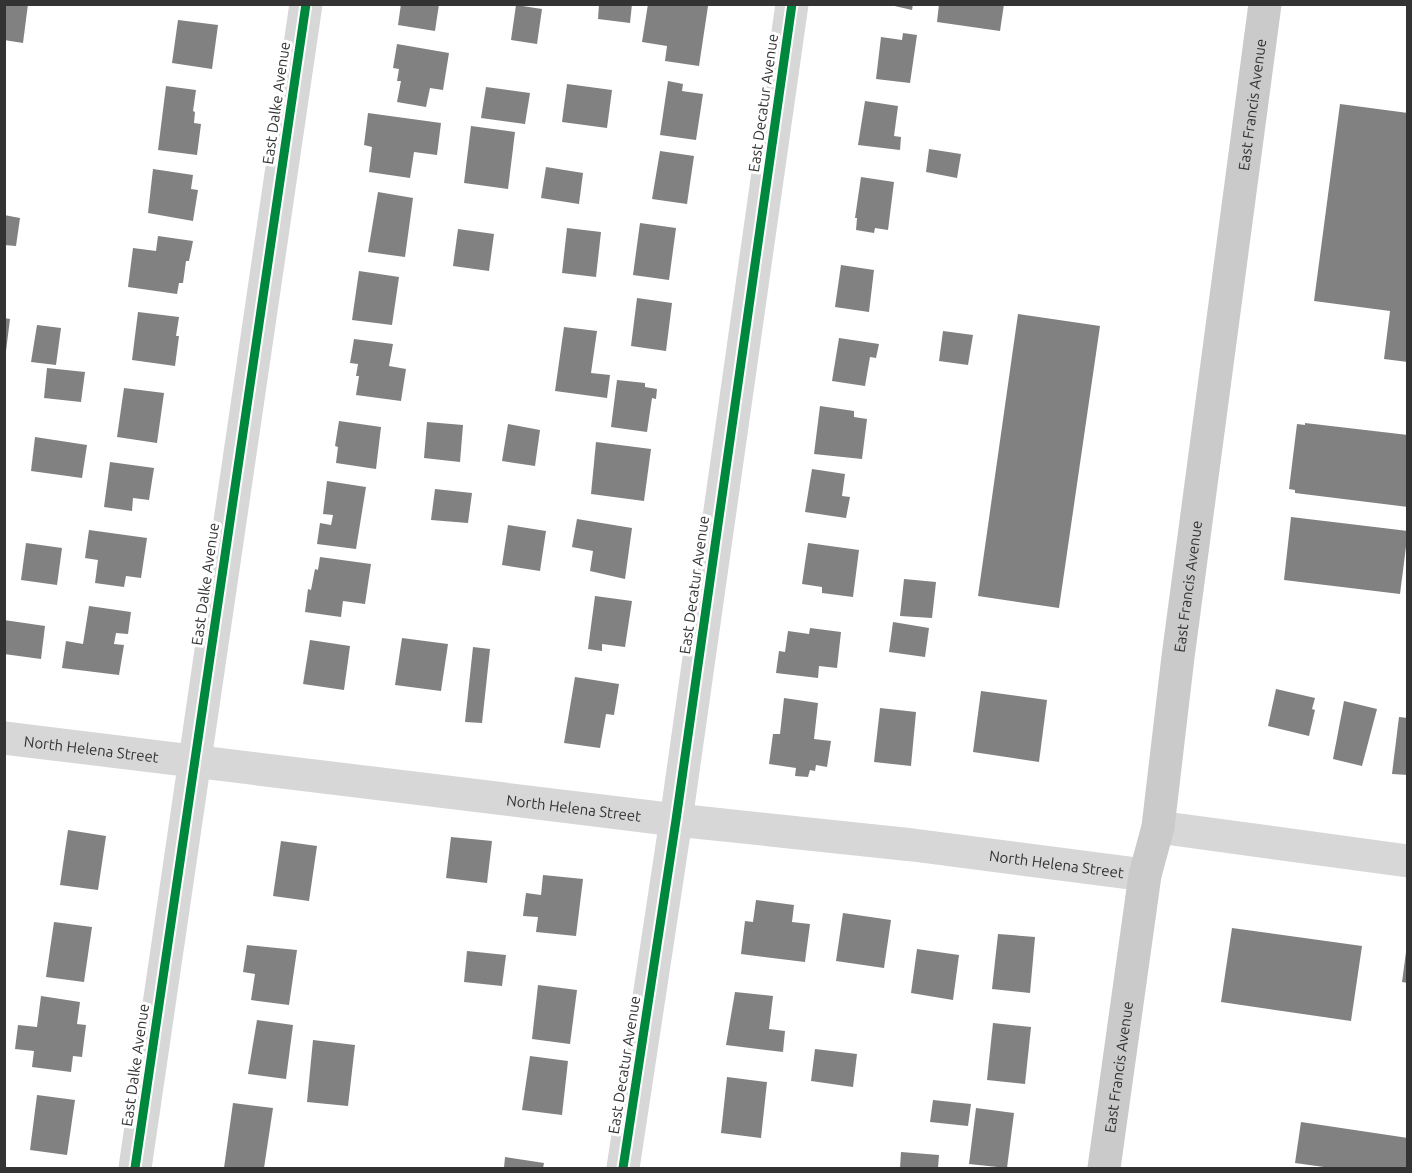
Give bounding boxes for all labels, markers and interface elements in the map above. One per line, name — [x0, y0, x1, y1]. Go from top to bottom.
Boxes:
street label: East Decatur Avenue — [745, 33, 781, 173]
street label: East Francis Avenue — [1234, 38, 1269, 172]
street label: East Dalke Avenue — [259, 41, 293, 165]
street label: East Decatur Avenue — [676, 515, 712, 655]
street label: East Francis Avenue — [1170, 519, 1205, 653]
street label: East Dalke Avenue — [188, 522, 222, 646]
street label: North Helena Street — [23, 732, 160, 765]
street label: North Helena Street — [505, 791, 642, 824]
street label: North Helena Street — [988, 846, 1125, 881]
street label: East Decatur Avenue — [605, 995, 643, 1135]
street label: East Francis Avenue — [1101, 1000, 1136, 1134]
street label: East Dalke Avenue — [118, 1003, 152, 1127]

